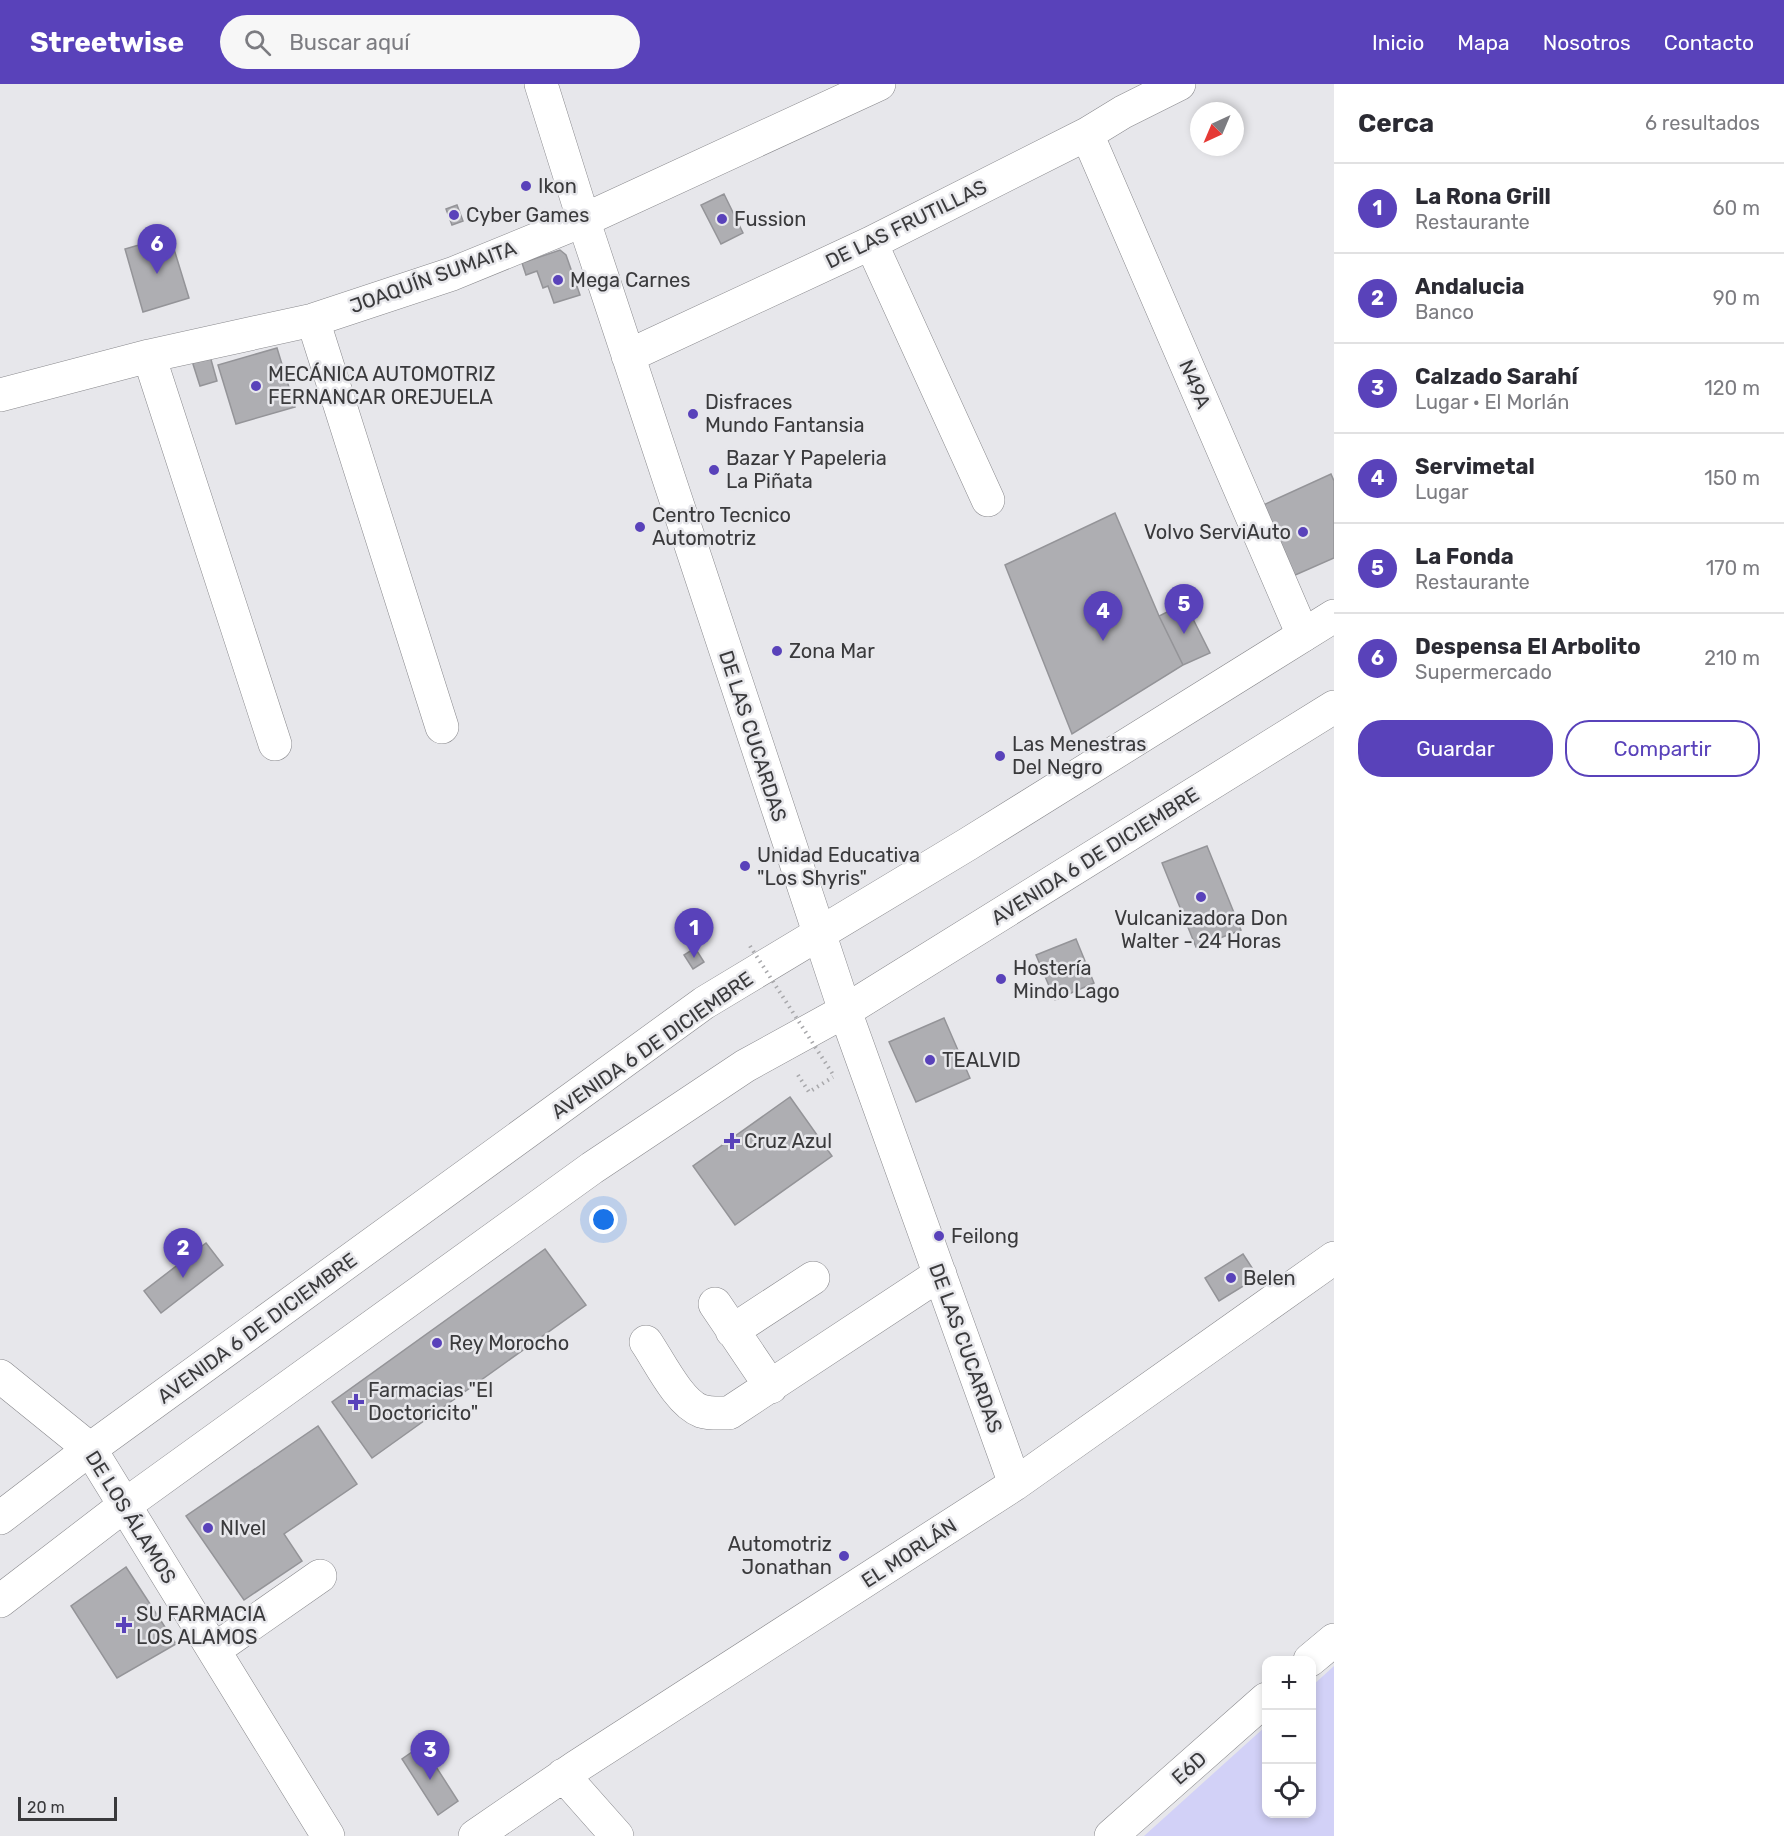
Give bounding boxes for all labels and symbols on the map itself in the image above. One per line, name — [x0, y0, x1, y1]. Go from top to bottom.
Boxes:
north arrow — [1190, 102, 1244, 156]
place label: Ikon — [538, 174, 577, 198]
street label: DE LAS FRUTILLAS — [821, 175, 991, 273]
marker: Ikon — [519, 179, 533, 193]
place label: Cyber Games — [466, 203, 589, 227]
place label: Fussion — [734, 207, 806, 231]
marker: Cyber Games — [447, 208, 461, 222]
marker: Fussion — [715, 212, 729, 226]
pin: 6 — [138, 224, 176, 274]
street label: JOAQUÍN SUMAITA — [346, 236, 520, 318]
place label: Mega Carnes — [570, 268, 690, 292]
marker: Mega Carnes — [551, 273, 565, 287]
street label: N49A — [1174, 356, 1216, 412]
place label: MECÁNICA AUTOMOTRIZ FERNANCAR OREJUELA — [268, 362, 495, 409]
marker: MECÁNICA AUTOMOTRIZ FERNANCAR OREJUELA — [249, 379, 263, 393]
place label: Disfraces Mundo Fantansia — [705, 390, 865, 437]
marker: Disfraces Mundo Fantansia — [686, 407, 700, 421]
place label: Bazar Y Papeleria La Piñata — [726, 446, 887, 493]
marker: Bazar Y Papeleria La Piñata — [707, 463, 721, 477]
place label: Centro Tecnico Automotriz — [652, 503, 791, 550]
marker: Centro Tecnico Automotriz — [633, 520, 647, 534]
place label: Volvo ServiAuto — [1144, 520, 1291, 544]
marker: Volvo ServiAuto — [1296, 525, 1310, 539]
pin: 5 — [1164, 584, 1204, 634]
pin: 4 — [1084, 592, 1122, 641]
place label: Zona Mar — [789, 639, 875, 663]
marker: Zona Mar — [770, 644, 784, 658]
street label: DE LAS CUCARDAS — [714, 647, 792, 825]
place label: Las Menestras Del Negro — [1012, 732, 1146, 779]
marker: Las Menestras Del Negro — [993, 749, 1007, 763]
street label: AVENIDA 6 DE DICIEMBRE — [987, 782, 1203, 930]
place label: Unidad Educativa "Los Shyris" — [757, 843, 920, 890]
marker: Unidad Educativa "Los Shyris" — [738, 859, 752, 873]
marker: Vulcanizadora Don Walter - 24 Horas — [1194, 890, 1208, 904]
place label: Vulcanizadora Don Walter - 24 Horas — [1114, 906, 1288, 953]
pin: 1 — [674, 908, 714, 958]
place label: Hostería Mindo Lago — [1013, 956, 1120, 1003]
street label: AVENIDA 6 DE DICIEMBRE — [547, 966, 757, 1124]
marker: Hostería Mindo Lago — [994, 972, 1008, 986]
place label: TEALVID — [942, 1048, 1021, 1072]
marker: TEALVID — [923, 1053, 937, 1067]
place label: Cruz Azul — [744, 1129, 832, 1153]
marker: Cruz Azul — [725, 1134, 739, 1148]
your location — [589, 1205, 618, 1234]
place label: Feilong — [951, 1224, 1019, 1248]
pin: 2 — [164, 1228, 202, 1278]
marker: Feilong — [932, 1229, 946, 1243]
street label: AVENIDA 6 DE DICIEMBRE — [153, 1248, 361, 1408]
street label: DE LAS CUCARDAS — [924, 1260, 1008, 1436]
place label: Belen — [1243, 1266, 1296, 1290]
marker: Belen — [1224, 1271, 1238, 1285]
place label: Rey Morocho — [449, 1331, 569, 1355]
marker: Rey Morocho — [430, 1336, 444, 1350]
place label: Farmacias "El Doctoricito" — [368, 1378, 493, 1425]
marker: Farmacias "El Doctoricito" — [349, 1395, 363, 1409]
street label: DE LOS ÁLAMOS — [81, 1446, 181, 1588]
street label: EL MORLÁN — [857, 1513, 961, 1593]
place label: NIvel — [220, 1516, 266, 1540]
marker: NIvel — [201, 1521, 215, 1535]
place label: Automotriz Jonathan — [728, 1532, 832, 1579]
marker: Automotriz Jonathan — [837, 1549, 851, 1563]
place label: SU FARMACIA LOS ALAMOS — [136, 1602, 266, 1649]
marker: SU FARMACIA LOS ALAMOS — [117, 1618, 131, 1632]
pin: 3 — [410, 1730, 450, 1780]
street label: E6D — [1167, 1746, 1211, 1790]
scale bar — [18, 1794, 117, 1822]

